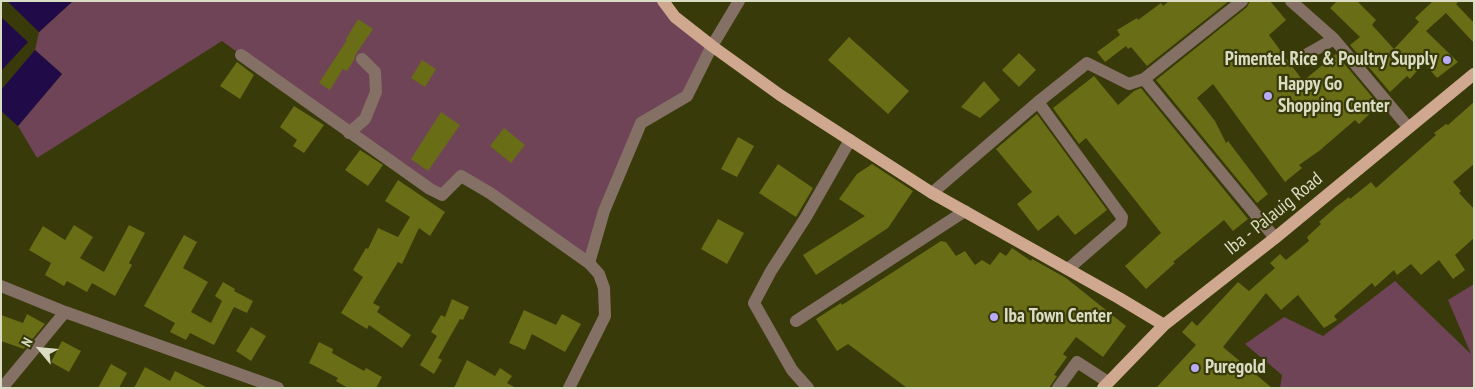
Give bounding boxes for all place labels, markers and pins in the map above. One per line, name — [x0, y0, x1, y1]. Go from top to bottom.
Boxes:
place label: Pimentel Rice & Poultry Supply — [1225, 49, 1437, 71]
marker: Pimentel Rice & Poultry Supply — [1441, 54, 1453, 66]
place label: Happy Go Shopping Center — [1278, 74, 1389, 118]
marker: Happy Go Shopping Center — [1262, 90, 1274, 102]
place label: Iba Town Center — [1004, 306, 1112, 328]
marker: Iba Town Center — [988, 311, 1000, 323]
place label: Puregold — [1205, 357, 1266, 379]
marker: Puregold — [1189, 362, 1201, 374]

